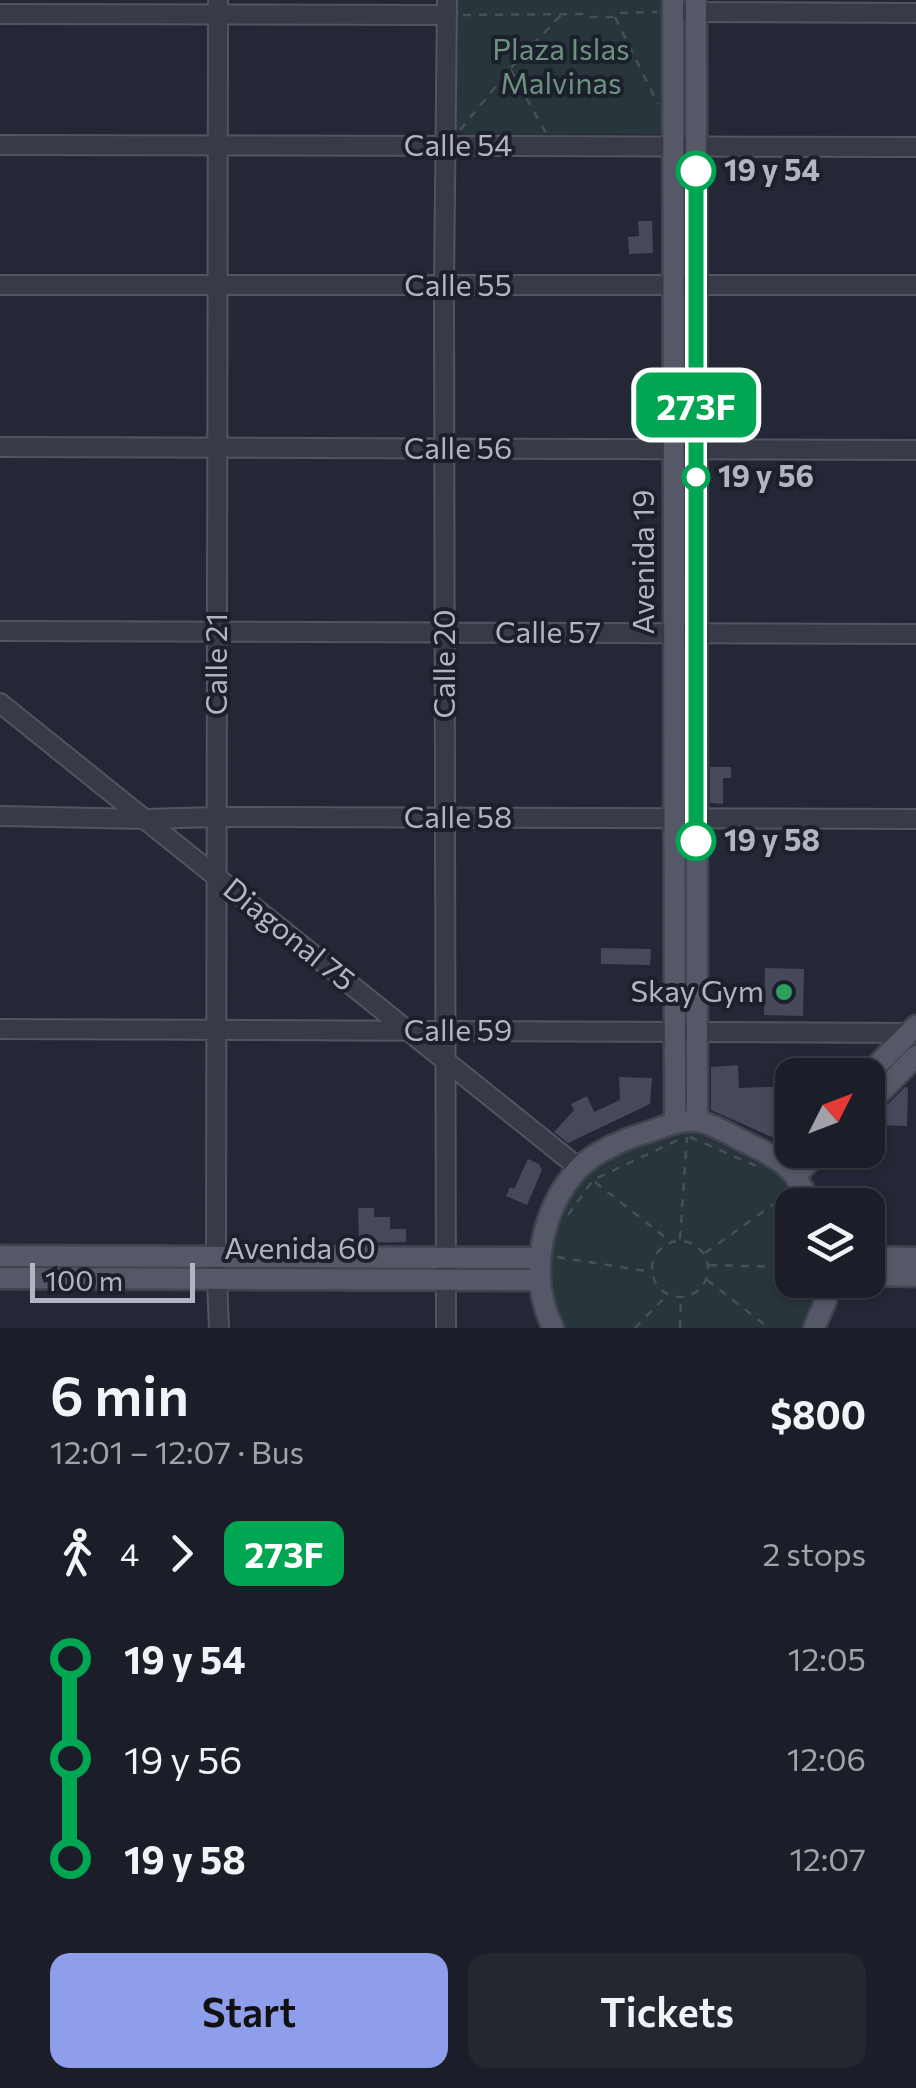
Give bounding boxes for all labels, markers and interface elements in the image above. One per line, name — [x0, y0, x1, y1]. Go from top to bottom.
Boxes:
park label: Plaza Islas Malvinas — [492, 29, 630, 100]
street label: Calle 54 — [404, 125, 512, 162]
place label: 19 y 54 — [724, 150, 820, 187]
marker: 19 y 54 — [677, 152, 715, 190]
street label: Calle 55 — [404, 265, 512, 302]
line badge: 273F — [626, 372, 766, 438]
text: 273F — [656, 384, 736, 427]
street label: Calle 56 — [404, 428, 512, 465]
place label: 19 y 56 — [718, 456, 814, 493]
marker: 19 y 56 — [683, 464, 709, 490]
street label: Avenida 19 — [623, 490, 660, 634]
street label: Calle 20 — [424, 609, 461, 719]
street label: Calle 57 — [495, 612, 601, 649]
street label: Calle 21 — [196, 613, 233, 715]
street label: Calle 58 — [404, 797, 512, 834]
place label: 19 y 58 — [724, 820, 820, 857]
marker: 19 y 58 — [677, 822, 715, 860]
street label: Diagonal 75 — [217, 869, 364, 997]
place label: Skay Gym — [631, 971, 764, 1008]
marker: Skay Gym — [773, 981, 795, 1003]
street label: Calle 59 — [404, 1010, 512, 1047]
north arrow — [775, 1058, 885, 1168]
map controls — [775, 1058, 885, 1298]
button: layers — [775, 1188, 885, 1298]
street label: Avenida 60 — [224, 1228, 376, 1265]
scale bar — [30, 1258, 195, 1302]
text: 100 m — [45, 1263, 123, 1297]
text: 6 min — [50, 1360, 189, 1427]
text: $800 — [770, 1390, 866, 1437]
text: 12:01 – 12:07 · Bus — [50, 1431, 304, 1471]
icon: walk — [50, 1526, 105, 1581]
icon: forward — [154, 1526, 209, 1581]
text: 273F — [244, 1532, 324, 1575]
text: 4 — [120, 1533, 139, 1573]
text: 2 stops — [762, 1533, 866, 1573]
text: 19 y 54 — [124, 1635, 246, 1682]
text: 12:05 — [788, 1638, 866, 1678]
text: 19 y 56 — [124, 1735, 242, 1782]
text: 12:06 — [787, 1738, 866, 1778]
text: 19 y 58 — [124, 1835, 246, 1882]
text: 12:07 — [789, 1838, 866, 1878]
button: Start — [50, 1953, 448, 2068]
button: Tickets — [468, 1953, 866, 2068]

